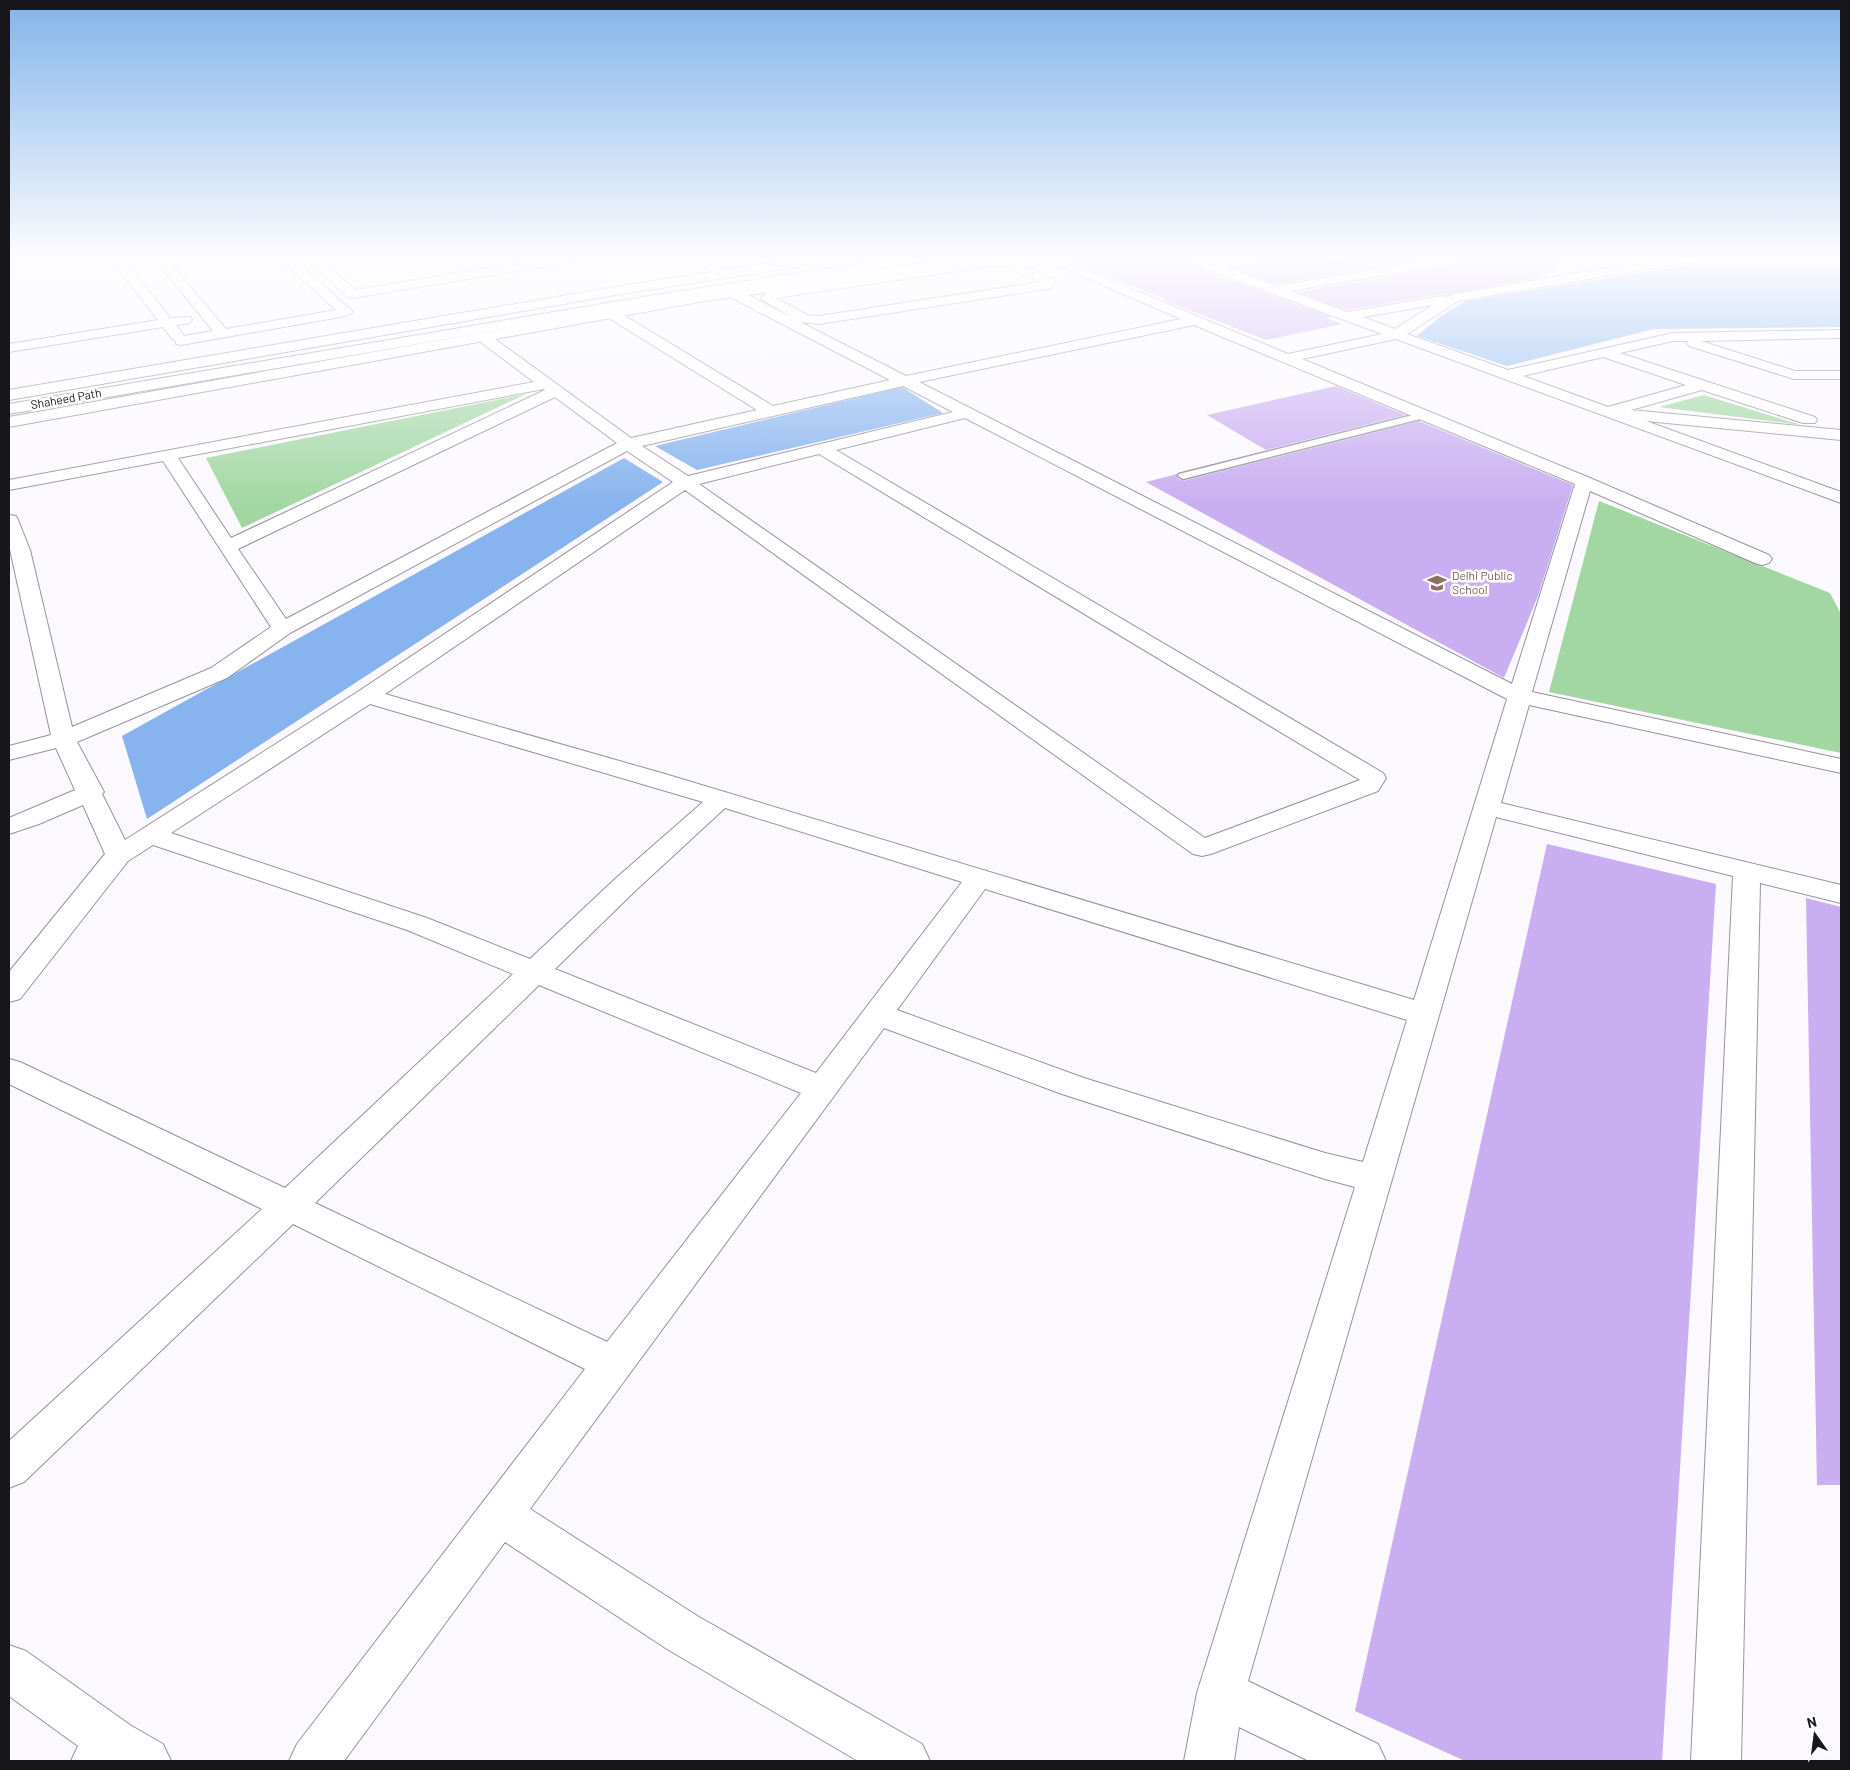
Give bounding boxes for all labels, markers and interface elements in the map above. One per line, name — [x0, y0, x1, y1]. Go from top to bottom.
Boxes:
street label: Shaheed Path — [29, 385, 102, 411]
place label: Delhi Public School — [1452, 568, 1513, 596]
school or university icon: Delhi Public School — [1426, 572, 1448, 594]
north arrow — [1790, 1710, 1840, 1760]
text: N — [1805, 1713, 1818, 1731]

